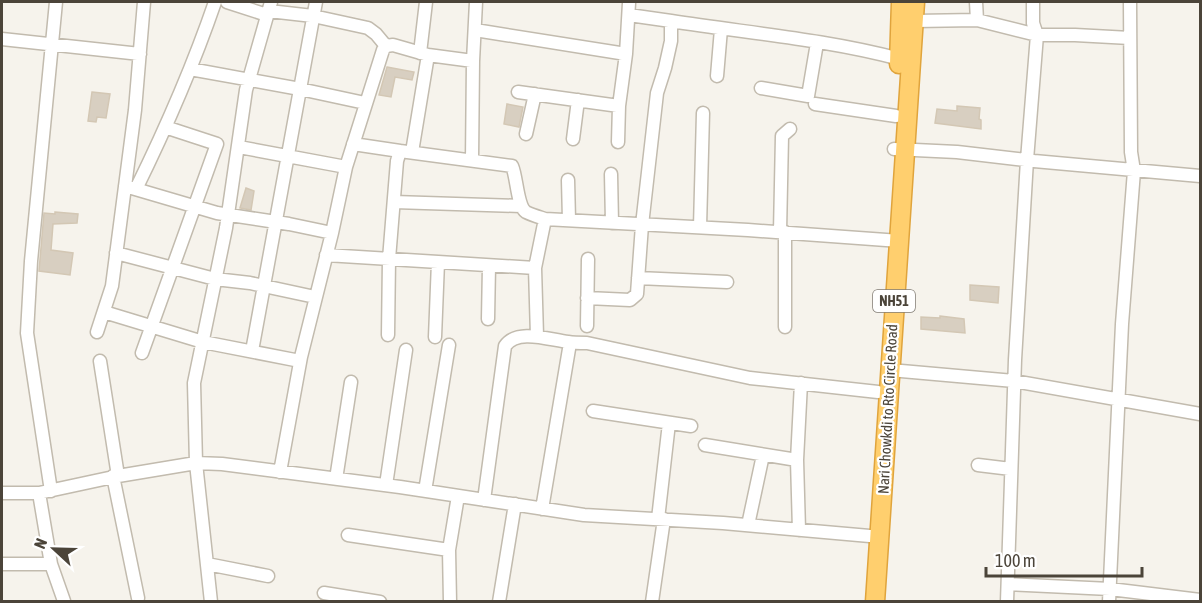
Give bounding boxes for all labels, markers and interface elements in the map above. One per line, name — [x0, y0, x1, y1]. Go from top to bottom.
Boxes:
road number: NH51 — [873, 290, 915, 312]
street label: Nari Chowkdi to Rto Circle Road — [875, 324, 900, 494]
north arrow — [24, 519, 84, 579]
text: N — [30, 536, 50, 551]
scale bar — [986, 540, 1142, 578]
text: 100 m — [995, 550, 1036, 571]

